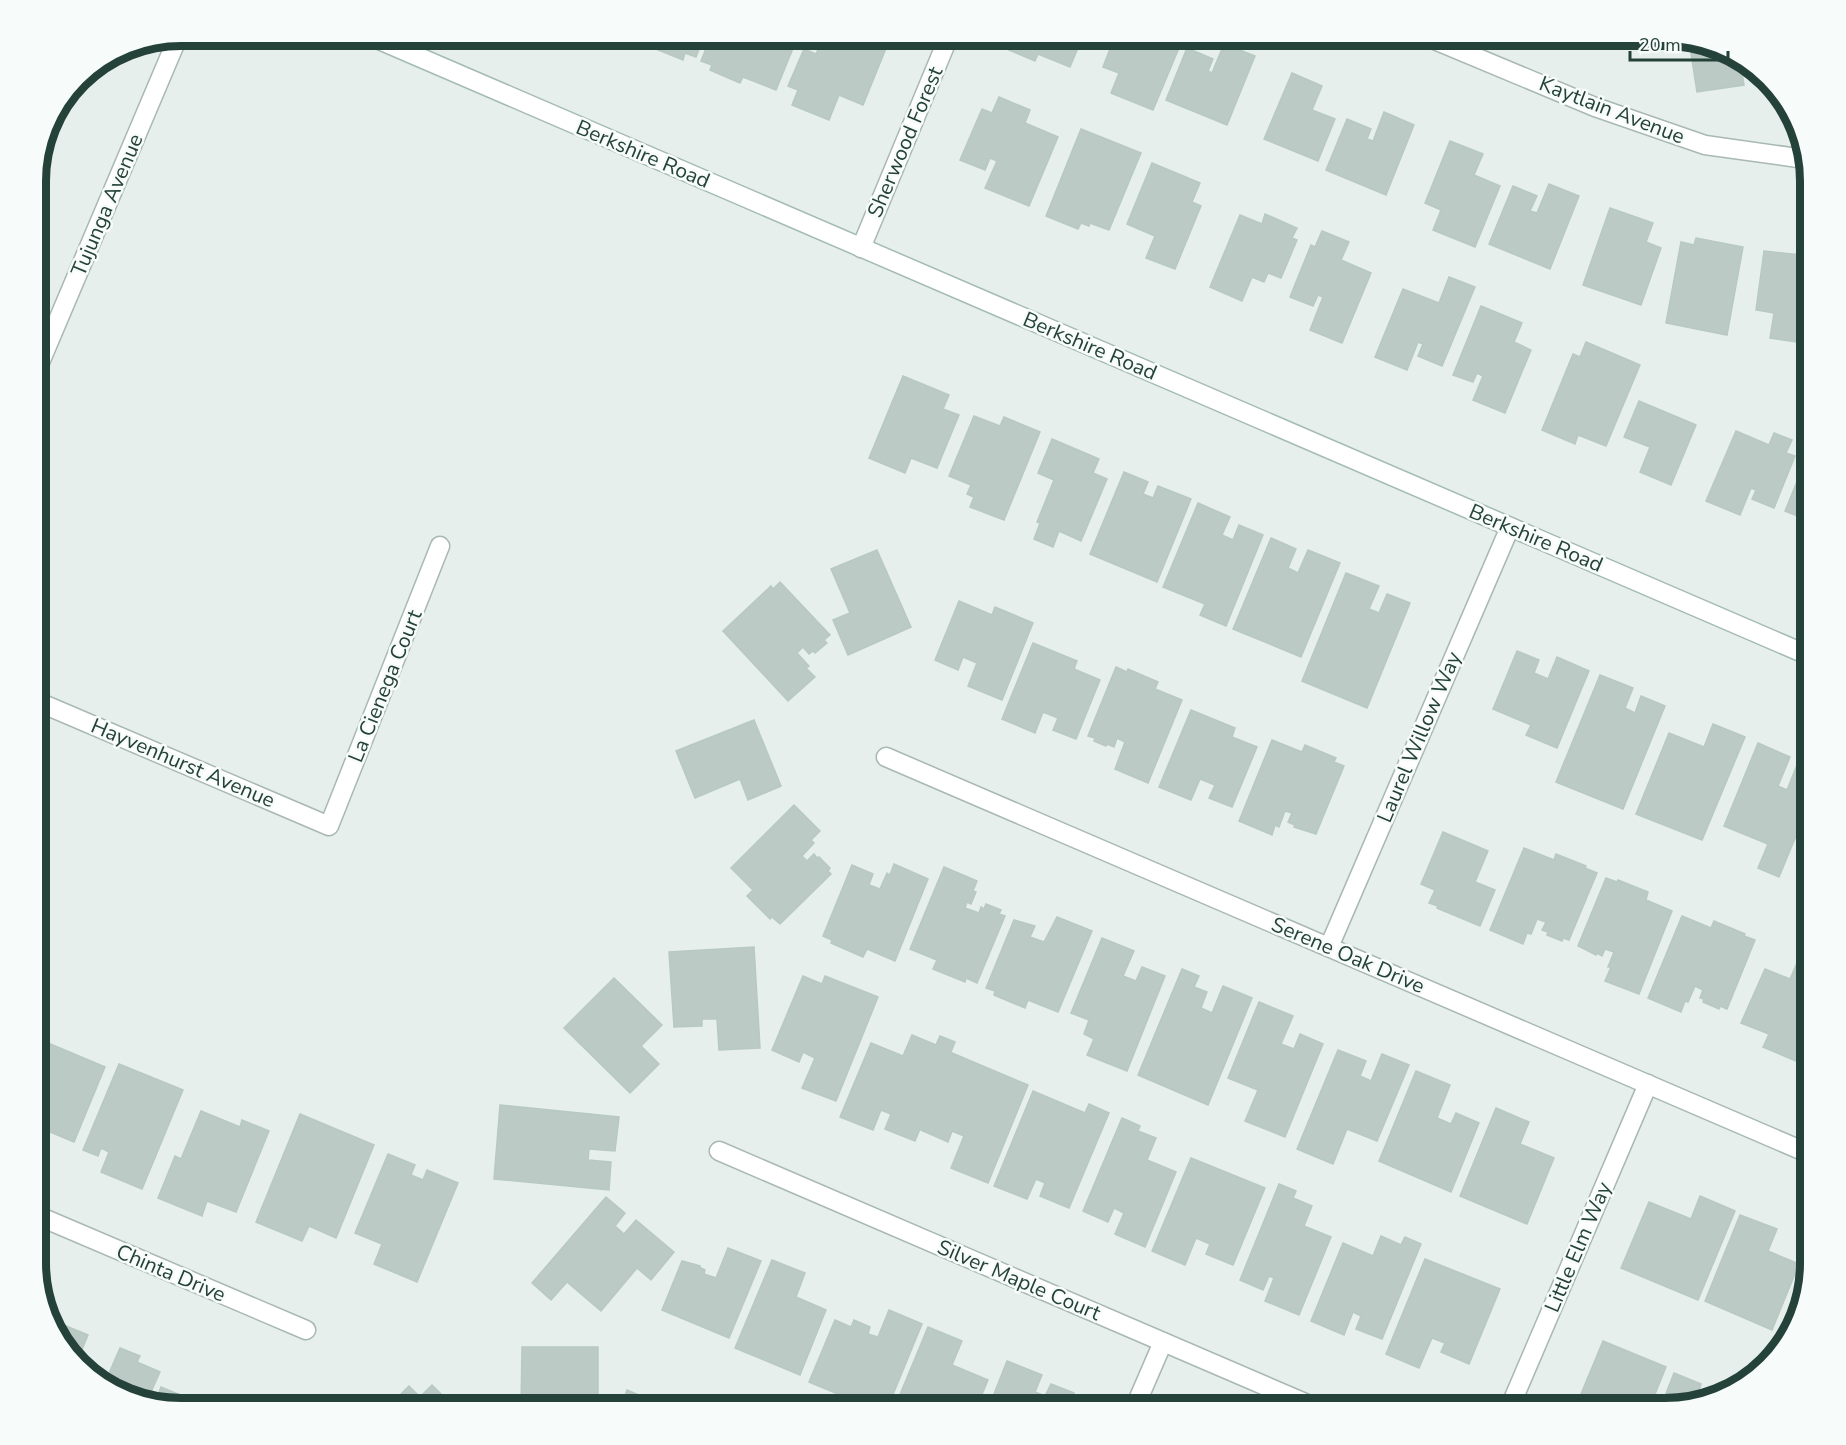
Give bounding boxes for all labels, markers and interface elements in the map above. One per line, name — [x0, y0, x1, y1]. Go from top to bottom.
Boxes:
scale bar — [1630, 24, 1728, 62]
text: 20 m — [1639, 33, 1681, 57]
street label: Sherwood Forest — [861, 62, 950, 222]
street label: Kaytlain Avenue — [1535, 69, 1689, 151]
street label: Berkshire Road — [572, 113, 714, 195]
street label: Tujunga Avenue — [64, 130, 150, 280]
street label: Berkshire Road — [1019, 305, 1161, 387]
street label: Berkshire Road — [1465, 497, 1607, 579]
street label: La Cienega Court — [342, 605, 429, 766]
street label: Laurel Willow Way — [1370, 647, 1468, 827]
street label: Hayvenhurst Avenue — [87, 712, 279, 814]
street label: Serene Oak Drive — [1267, 910, 1429, 1000]
street label: Little Elm Way — [1538, 1177, 1618, 1316]
street label: Silver Maple Court — [933, 1233, 1106, 1327]
street label: Chinta Drive — [112, 1237, 230, 1309]

